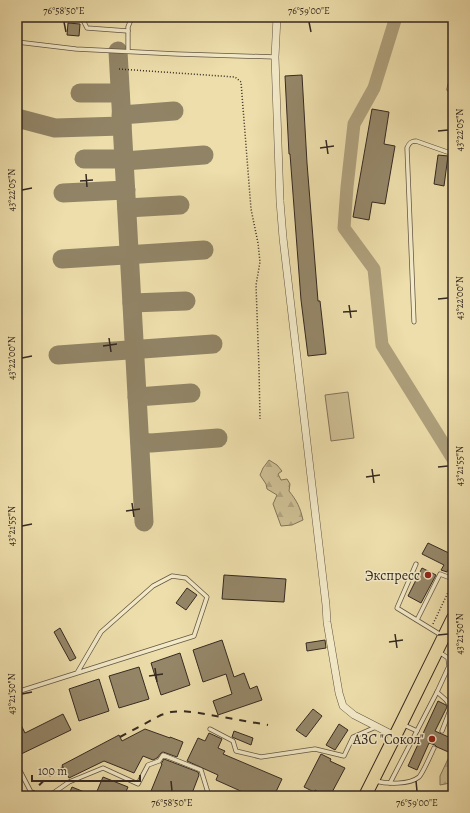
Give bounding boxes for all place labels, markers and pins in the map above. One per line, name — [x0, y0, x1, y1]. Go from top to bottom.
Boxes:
place label: Экспресс — [365, 566, 420, 585]
marker: Экспресс — [423, 570, 433, 580]
place label: АЗС "Сокол" — [352, 730, 424, 749]
marker: АЗС "Сокол" — [427, 734, 437, 744]

